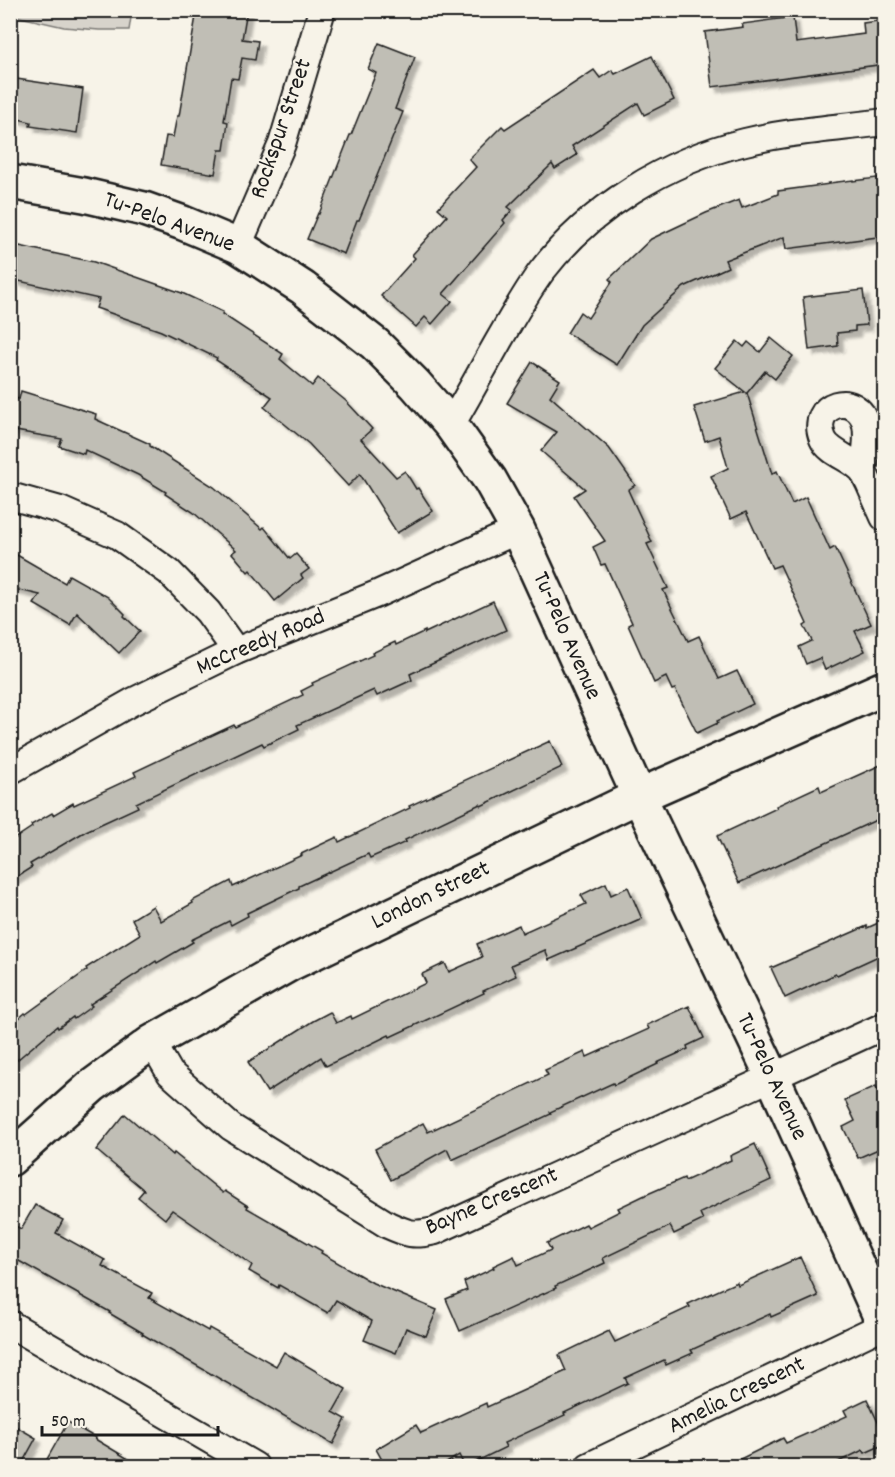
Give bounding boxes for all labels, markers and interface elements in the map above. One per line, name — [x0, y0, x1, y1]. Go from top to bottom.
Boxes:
street label: Rockspur Street — [242, 54, 322, 204]
street label: Tu-Pelo Avenue — [99, 184, 239, 262]
street label: Tu-Pelo Avenue — [523, 566, 609, 706]
street label: McCreedy Road — [191, 601, 331, 685]
street label: London Street — [366, 853, 496, 939]
street label: Tu-Pelo Avenue — [727, 1008, 815, 1146]
street label: Bayne Crescent — [420, 1159, 564, 1245]
street label: Amelia Crescent — [663, 1348, 811, 1444]
scale bar — [42, 1399, 218, 1437]
text: 50 m — [51, 1410, 86, 1435]

